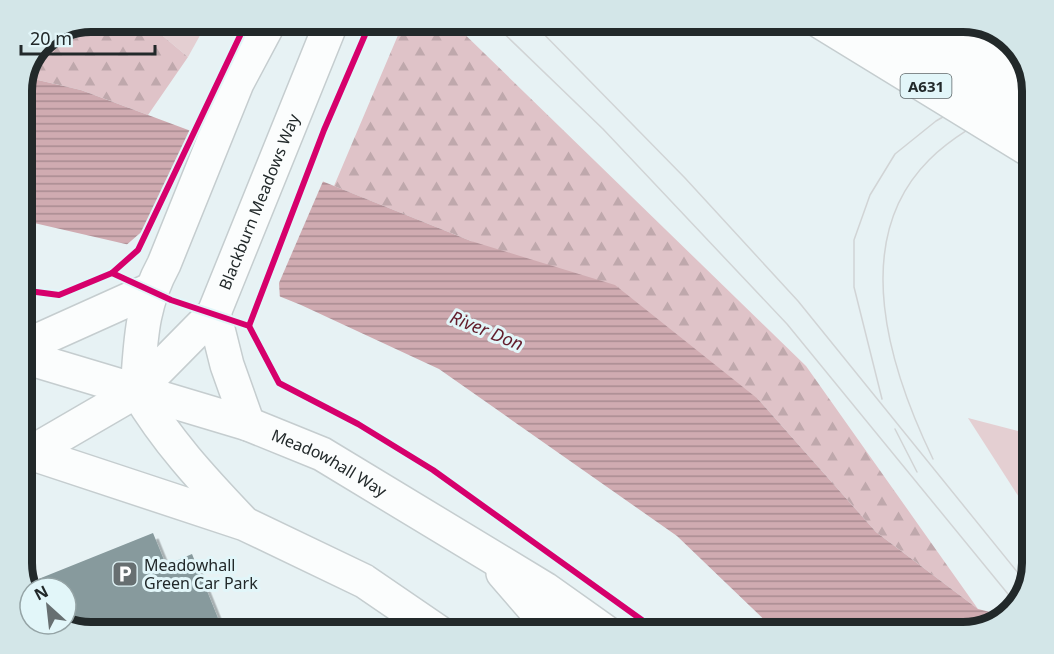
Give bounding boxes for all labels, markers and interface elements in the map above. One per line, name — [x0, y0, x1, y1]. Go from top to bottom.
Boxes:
scale bar — [21, 18, 154, 56]
text: 20 m — [30, 26, 72, 50]
road number: A631 — [900, 74, 952, 98]
street label: Blackburn Meadows Way — [214, 110, 305, 293]
water label: River Don — [447, 304, 527, 356]
street label: Meadowhall Way — [268, 424, 392, 502]
place label: Meadowhall Green Car Park — [144, 554, 258, 594]
parking icon: Meadowhall Green Car Park — [110, 559, 140, 589]
north arrow — [18, 576, 78, 636]
text: N — [30, 580, 52, 605]

